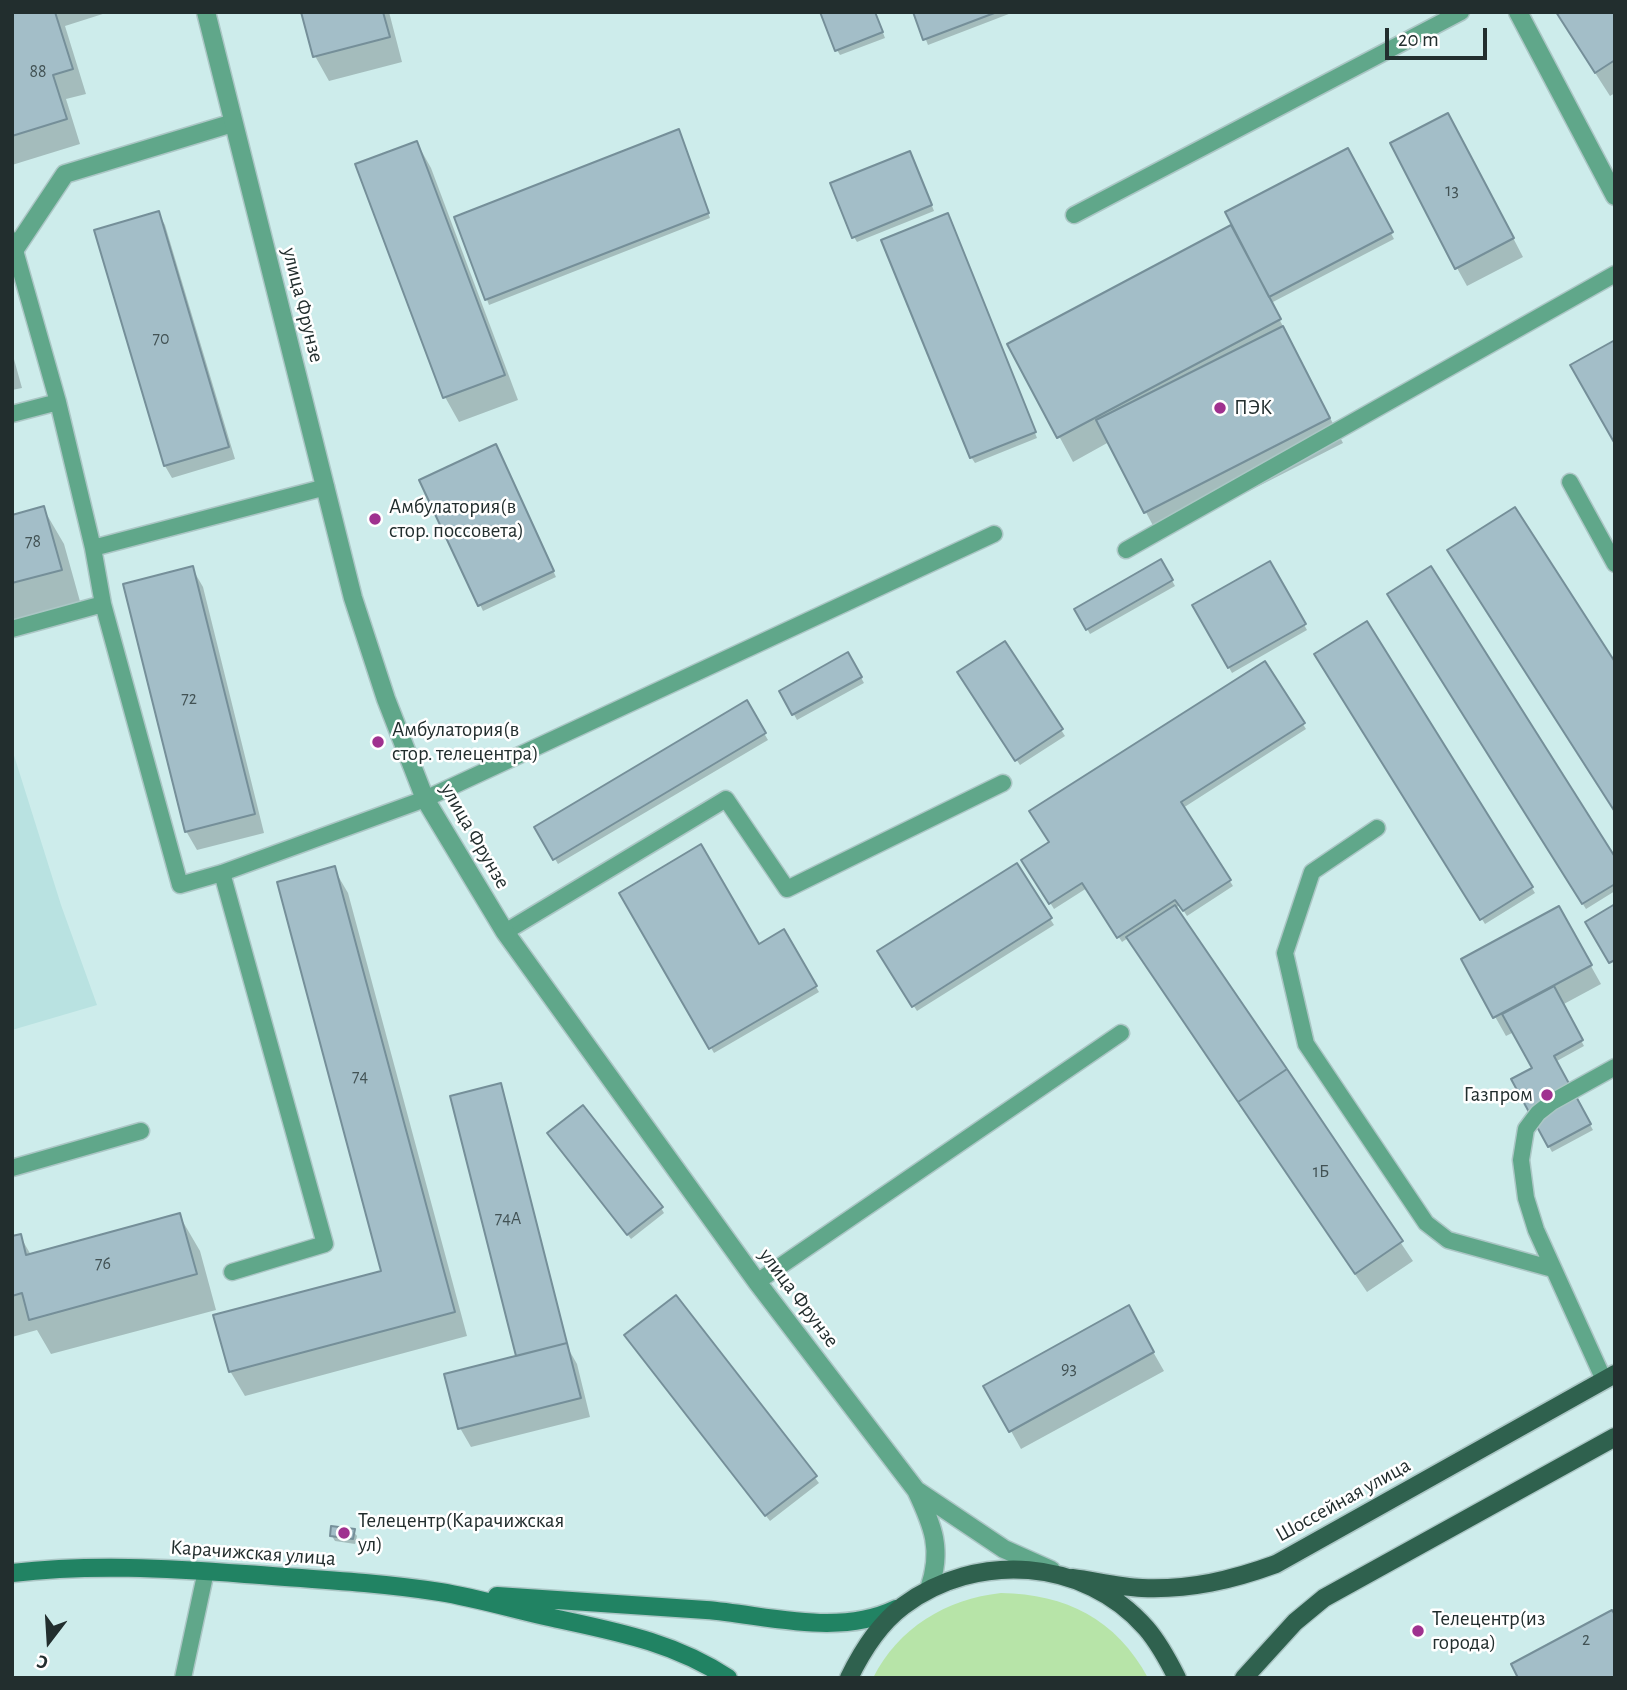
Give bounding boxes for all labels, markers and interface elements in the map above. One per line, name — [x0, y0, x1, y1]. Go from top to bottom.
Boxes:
scale bar — [1389, 14, 1490, 58]
text: 20 m — [1398, 29, 1439, 50]
house number: 88 — [29, 61, 47, 83]
house number: 13 — [1445, 180, 1459, 202]
street label: улица Фрунзе — [277, 245, 329, 365]
house number: 70 — [152, 328, 170, 350]
place label: ПЭК — [1234, 395, 1272, 421]
marker: ПЭК — [1212, 400, 1228, 416]
place label: Амбулатория(в стор. поссовета) — [389, 494, 524, 544]
marker: Амбулатория(в стор. поссовета) — [367, 511, 383, 527]
house number: 78 — [25, 531, 41, 553]
house number: 72 — [181, 688, 197, 710]
place label: Амбулатория(в стор. телецентра) — [392, 717, 539, 767]
marker: Амбулатория(в стор. телецентра) — [370, 734, 386, 750]
street label: улица Фрунзе — [435, 779, 515, 893]
house number: 74 — [352, 1066, 368, 1088]
place label: Газпром — [1463, 1082, 1533, 1108]
marker: Газпром — [1539, 1087, 1555, 1103]
house number: 1Б — [1313, 1161, 1329, 1183]
house number: 74А — [495, 1208, 521, 1230]
street label: улица Фрунзе — [754, 1243, 844, 1353]
house number: 76 — [95, 1253, 111, 1275]
house number: 93 — [1061, 1358, 1077, 1380]
street label: Шоссейная улица — [1271, 1452, 1415, 1548]
place label: Телецентр(Карачижская ул) — [358, 1508, 564, 1558]
marker: Телецентр(Карачижская ул) — [336, 1525, 352, 1541]
street label: Карачижская улица — [169, 1535, 337, 1571]
north arrow — [14, 1606, 84, 1676]
place label: Телецентр(из города) — [1432, 1606, 1545, 1656]
marker: Телецентр(из города) — [1410, 1623, 1426, 1639]
house number: 2 — [1582, 1629, 1590, 1651]
text: С — [35, 1651, 51, 1672]

